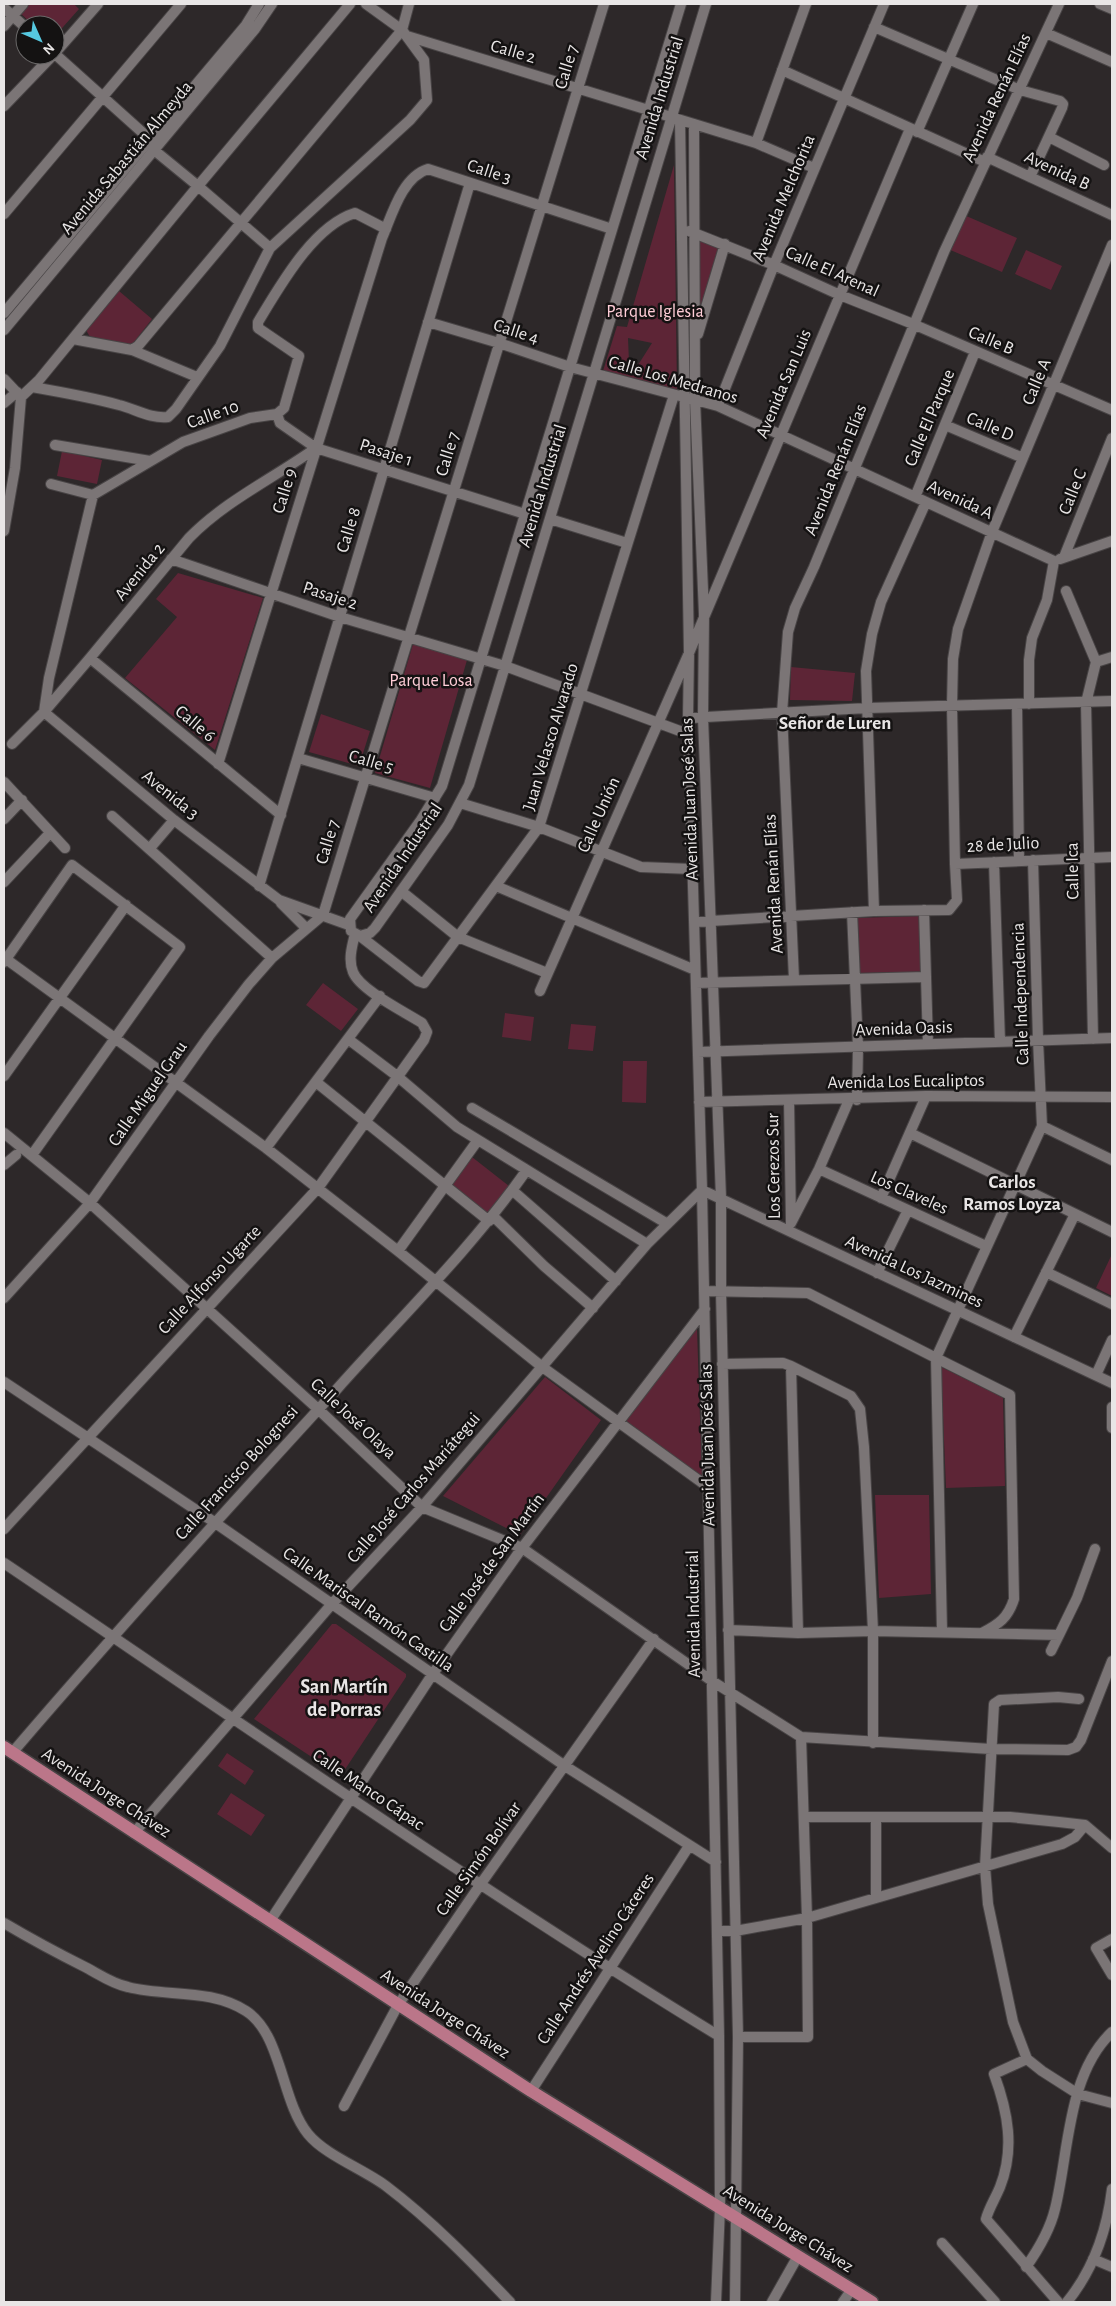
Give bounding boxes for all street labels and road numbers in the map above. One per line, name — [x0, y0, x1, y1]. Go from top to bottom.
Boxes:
street label: Avenida Renán Elías — [959, 31, 1035, 165]
street label: Avenida Industrial — [633, 34, 687, 162]
street label: Calle 2 — [488, 37, 538, 67]
street label: Calle 7 — [552, 43, 582, 91]
street label: Avenida Sabastián Almeyda — [58, 78, 196, 238]
street label: Avenida Melchorita — [749, 132, 819, 264]
street label: Avenida B — [1022, 148, 1092, 194]
street label: Calle 3 — [465, 156, 513, 188]
street label: Calle El Arenal — [783, 243, 881, 301]
street label: Calle 4 — [491, 316, 541, 348]
street label: Calle B — [966, 323, 1016, 359]
street label: Avenida San Luis — [753, 327, 815, 441]
street label: Calle Los Medranos — [606, 353, 740, 407]
street label: Calle A — [1019, 356, 1055, 408]
street label: Calle El Parque — [902, 367, 958, 469]
street label: Calle 10 — [185, 397, 241, 433]
street label: Avenida Renán Elías — [801, 402, 871, 538]
street label: Calle D — [964, 409, 1016, 445]
street label: Avenida Industrial — [516, 422, 570, 550]
street label: Calle 7 — [433, 430, 463, 478]
street label: Pasaje 1 — [357, 436, 415, 470]
street label: Calle 9 — [270, 466, 300, 516]
street label: Calle C — [1056, 467, 1090, 517]
street label: Avenida A — [924, 477, 996, 523]
street label: Calle 8 — [334, 505, 364, 555]
street label: Avenida 2 — [112, 540, 168, 604]
street label: Pasaje 2 — [300, 579, 360, 613]
street label: Juan Velasco Alvarado — [520, 661, 582, 813]
street label: Calle 6 — [171, 702, 219, 746]
street label: Avenida Juan José Salas — [678, 717, 702, 881]
street label: Calle 5 — [347, 747, 395, 777]
street label: Avenida 3 — [138, 767, 202, 823]
street label: Calle Unión — [574, 775, 624, 855]
street label: Avenida Industrial — [360, 800, 446, 916]
street label: Avenida Renán Elías — [761, 814, 787, 954]
street label: Calle 7 — [313, 818, 343, 866]
street label: 28 de Julio — [966, 834, 1040, 856]
street label: Calle Ica — [1064, 842, 1082, 900]
street label: Calle Independencia — [1010, 922, 1032, 1066]
street label: Avenida Oasis — [855, 1018, 953, 1040]
street label: Calle Miguel Grau — [105, 1038, 191, 1150]
street label: Avenida Los Eucaliptos — [827, 1072, 985, 1092]
street label: Los Cerezos Sur — [764, 1113, 784, 1219]
street label: Los Claveles — [868, 1168, 950, 1218]
street label: Calle Alfonso Ugarte — [155, 1222, 265, 1338]
street label: Avenida Los Jazmines — [842, 1232, 986, 1312]
street label: Avenida Juan José Salas — [698, 1363, 718, 1527]
street label: Calle José Olaya — [307, 1375, 399, 1463]
street label: Calle Francisco Bolognesi — [172, 1402, 302, 1544]
street label: Calle José Carlos Mariátegui — [344, 1409, 484, 1567]
street label: Calle José de San Martín — [436, 1490, 548, 1636]
street label: Calle Mariscal Ramón Castilla — [279, 1544, 457, 1676]
street label: Avenida Industrial — [684, 1550, 704, 1678]
street label: Avenida Jorge Chávez — [38, 1745, 174, 1841]
street label: Calle Manco Cápac — [309, 1746, 427, 1834]
street label: Calle Simón Bolívar — [433, 1799, 525, 1919]
street label: Calle Andrés Avelino Cáceres — [534, 1870, 658, 2048]
street label: Avenida Jorge Chávez — [377, 1966, 513, 2062]
street label: Avenida Jorge Chávez — [720, 2182, 856, 2276]

